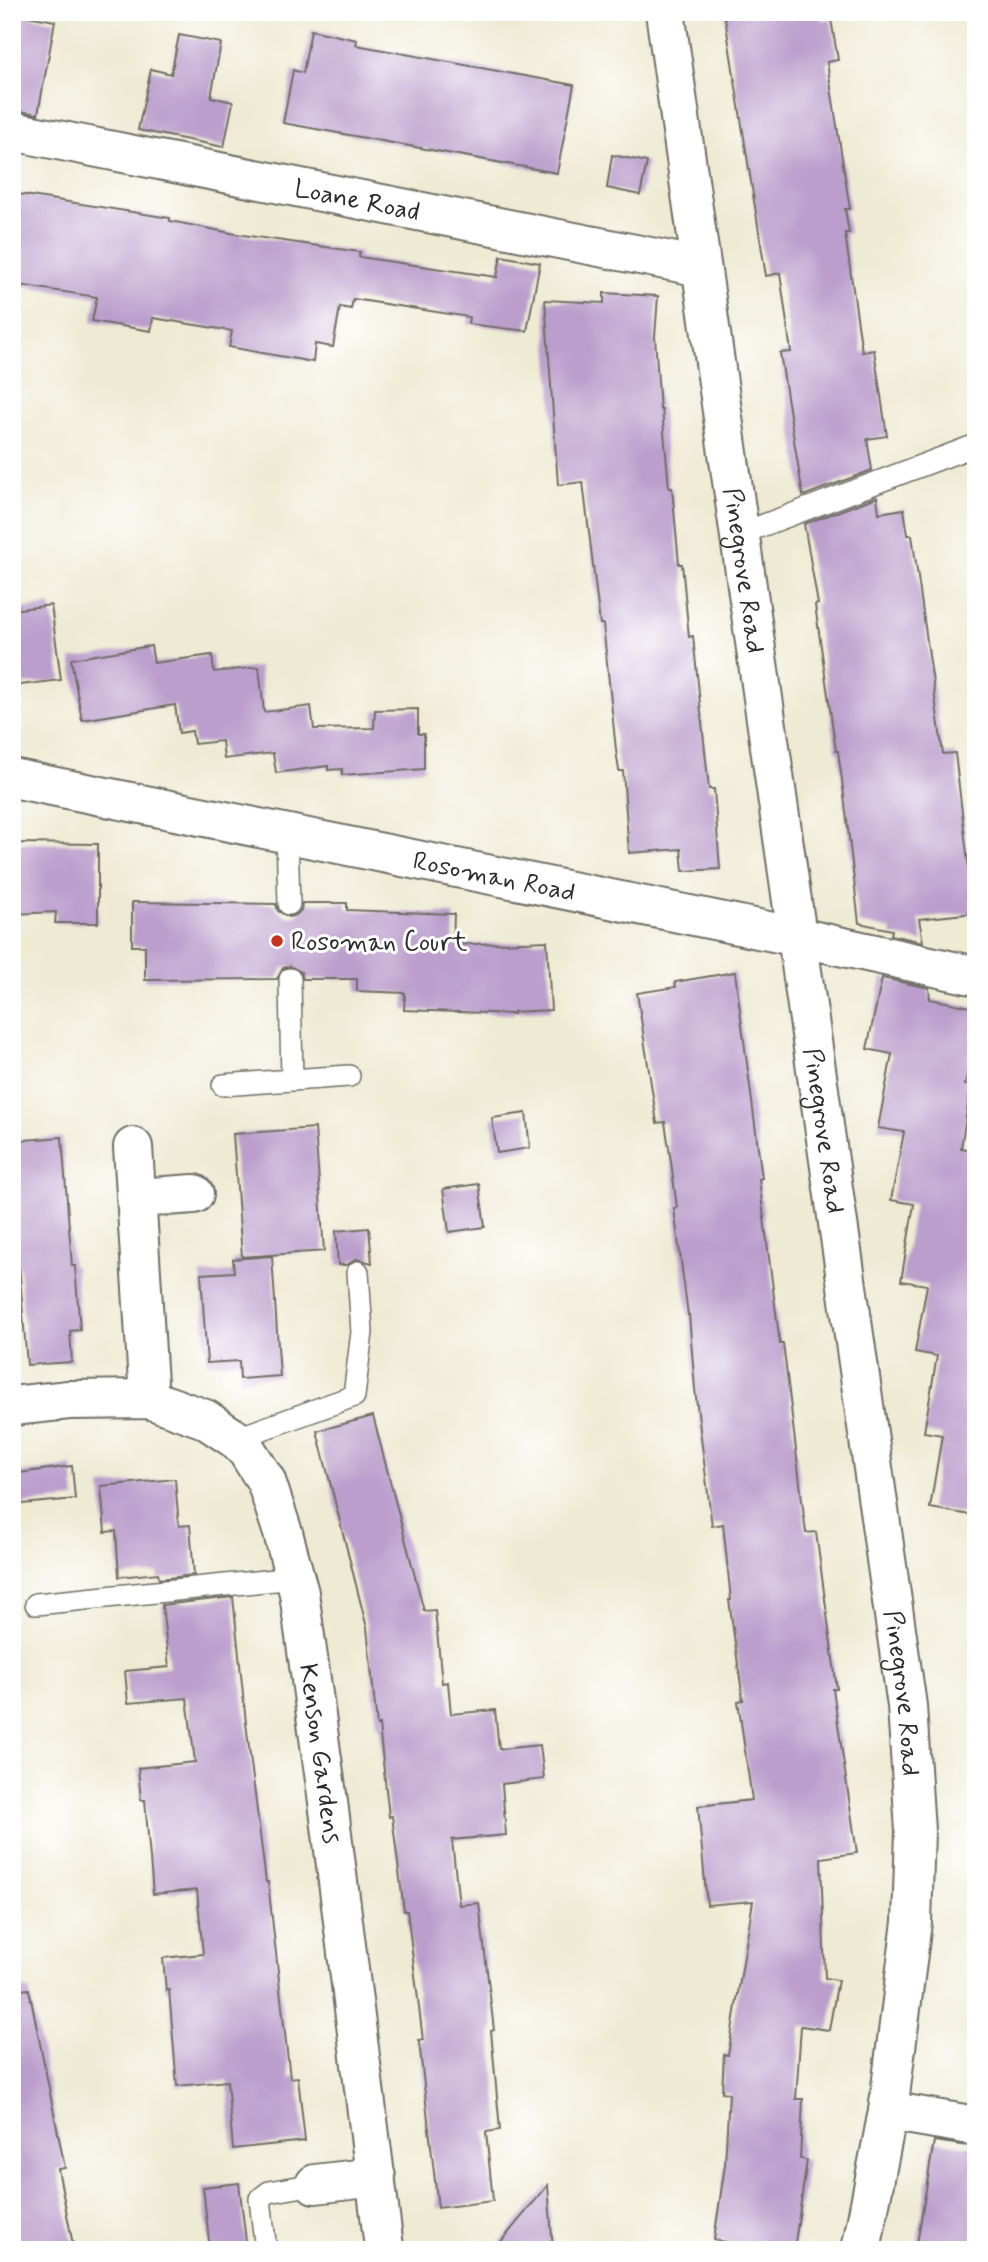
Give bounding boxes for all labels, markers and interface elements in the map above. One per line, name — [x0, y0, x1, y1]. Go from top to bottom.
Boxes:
street label: Loane Road — [291, 172, 423, 230]
street label: Pinegrove Road — [714, 486, 771, 656]
street label: Rosoman Road — [410, 845, 578, 911]
place label: Rosoman Court — [291, 926, 467, 960]
marker: Rosoman Court — [269, 933, 285, 949]
street label: Pinegrove Road — [794, 1046, 851, 1216]
street label: Pinegrove Road — [875, 1608, 926, 1777]
street label: Kenson Gardens — [290, 1661, 348, 1846]

